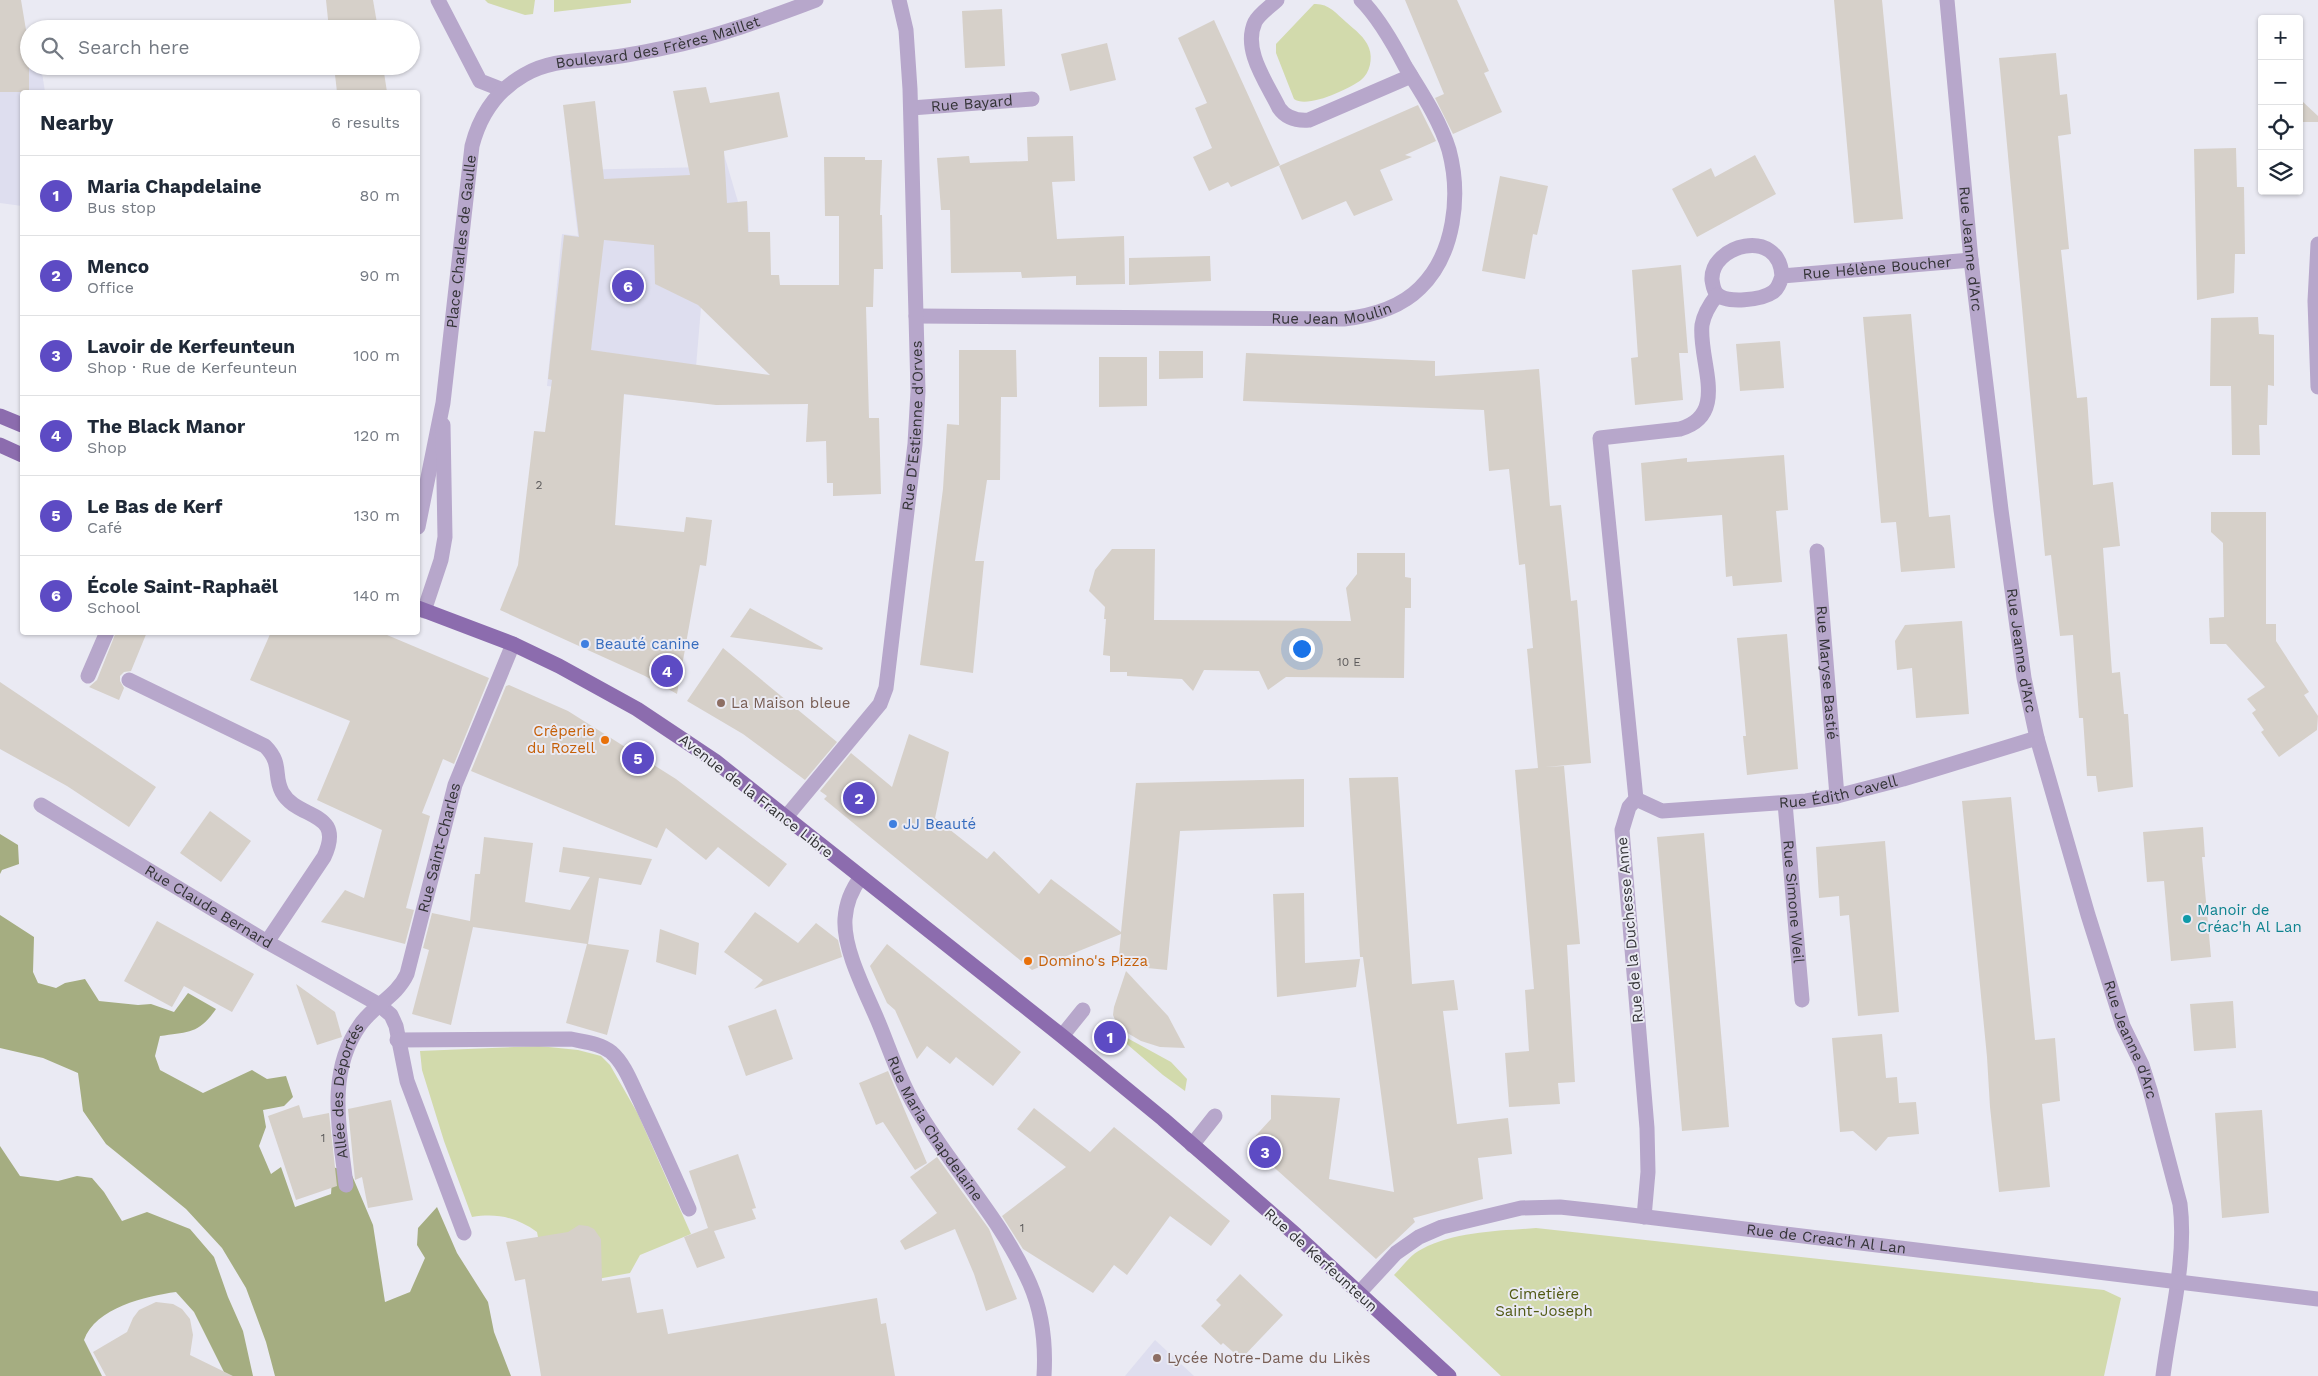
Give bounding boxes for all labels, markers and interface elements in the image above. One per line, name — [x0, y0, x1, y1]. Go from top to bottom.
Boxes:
street label: Boulevard des Frères Maillet — [554, 12, 763, 72]
map controls — [2258, 15, 2303, 195]
button: + — [2258, 15, 2303, 60]
search box — [20, 20, 420, 75]
icon: search — [38, 34, 66, 62]
text: Search here — [78, 36, 189, 59]
button: − — [2258, 60, 2303, 105]
street label: Rue Bayard — [930, 91, 1013, 115]
button: locate — [2258, 105, 2303, 150]
text: Nearby — [40, 110, 113, 135]
text: 6 results — [331, 113, 400, 132]
button: layers — [2258, 150, 2303, 195]
street label: Place Charles de Gaulle — [442, 154, 480, 329]
text: Maria Chapdelaine — [87, 175, 261, 198]
street label: Rue Jeanne d'Arc — [1955, 185, 1986, 313]
text: 1 — [53, 186, 59, 205]
text: 80 m — [359, 186, 400, 205]
text: Bus stop — [87, 198, 156, 217]
street label: Rue Hélène Boucher — [1802, 253, 1952, 283]
text: Menco — [87, 255, 149, 278]
text: 2 — [51, 266, 61, 285]
text: 90 m — [359, 266, 400, 285]
pin: 6 — [612, 267, 644, 305]
text: Office — [87, 278, 134, 297]
street label: Rue Jean Moulin — [1271, 299, 1394, 328]
text: Lavoir de Kerfeunteun — [87, 335, 295, 358]
street label: Rue D'Estienne d'Orves — [898, 340, 927, 512]
text: 3 — [51, 346, 61, 365]
text: 100 m — [353, 346, 400, 365]
text: Shop · Rue de Kerfeunteun — [87, 358, 297, 377]
text: The Black Manor — [87, 415, 245, 438]
text: 4 — [51, 426, 61, 445]
text: 120 m — [354, 426, 400, 445]
text: Shop — [87, 438, 127, 457]
house number: 2 — [536, 478, 543, 492]
text: Le Bas de Kerf — [87, 495, 222, 518]
text: 5 — [51, 506, 61, 525]
text: 130 m — [354, 506, 400, 525]
text: Café — [87, 518, 122, 537]
text: École Saint-Raphaël — [87, 575, 278, 598]
text: 6 — [51, 586, 61, 605]
text: 140 m — [353, 586, 400, 605]
street label: Rue Jeanne d'Arc — [2003, 587, 2040, 715]
text: School — [87, 598, 140, 617]
street label: Rue Maryse Bastié — [1812, 605, 1841, 740]
place label: Beauté canine — [595, 635, 699, 653]
your location — [1289, 636, 1315, 662]
marker: Beauté canine — [579, 638, 591, 650]
pin: 4 — [651, 652, 683, 690]
house number: 10 E — [1337, 655, 1361, 669]
place label: La Maison bleue — [731, 694, 850, 712]
marker: La Maison bleue — [715, 697, 727, 709]
place label: Crêperie du Rozell — [527, 722, 595, 757]
street label: Avenue de la France Libre — [675, 730, 837, 862]
marker: Crêperie du Rozell — [599, 734, 611, 746]
pin: 5 — [622, 739, 654, 777]
street label: Rue Édith Cavell — [1778, 772, 1900, 812]
pin: 2 — [843, 779, 875, 817]
street label: Rue Saint-Charles — [414, 781, 464, 914]
place label: JJ Beauté — [903, 815, 976, 833]
marker: JJ Beauté — [887, 818, 899, 830]
street label: Rue de la Duchesse Anne — [1613, 836, 1647, 1024]
street label: Rue Simone Weil — [1779, 839, 1808, 964]
street label: Rue Claude Bernard — [141, 861, 276, 952]
place label: Manoir de Créac'h Al Lan — [2197, 901, 2302, 936]
marker: Manoir de Créac'h Al Lan — [2181, 913, 2193, 925]
place label: Domino's Pizza — [1038, 952, 1149, 970]
marker: Domino's Pizza — [1022, 955, 1034, 967]
street label: Rue Jeanne d'Arc — [2100, 978, 2161, 1101]
pin: 1 — [1094, 1018, 1126, 1056]
street label: Allée des Déportés — [329, 1019, 368, 1160]
street label: Rue Maria Chapdelaine — [884, 1053, 987, 1205]
house number: 1 — [321, 1131, 325, 1145]
pin: 3 — [1249, 1133, 1281, 1171]
street label: Rue de Kerfeunteun — [1261, 1204, 1381, 1316]
street label: Rue de Creac'h Al Lan — [1745, 1220, 1907, 1258]
house number: 1 — [1020, 1221, 1024, 1235]
park label: Cimetière Saint-Joseph — [1495, 1285, 1593, 1320]
place label: Lycée Notre-Dame du Likès — [1167, 1349, 1370, 1367]
marker: Lycée Notre-Dame du Likès — [1151, 1352, 1163, 1364]

